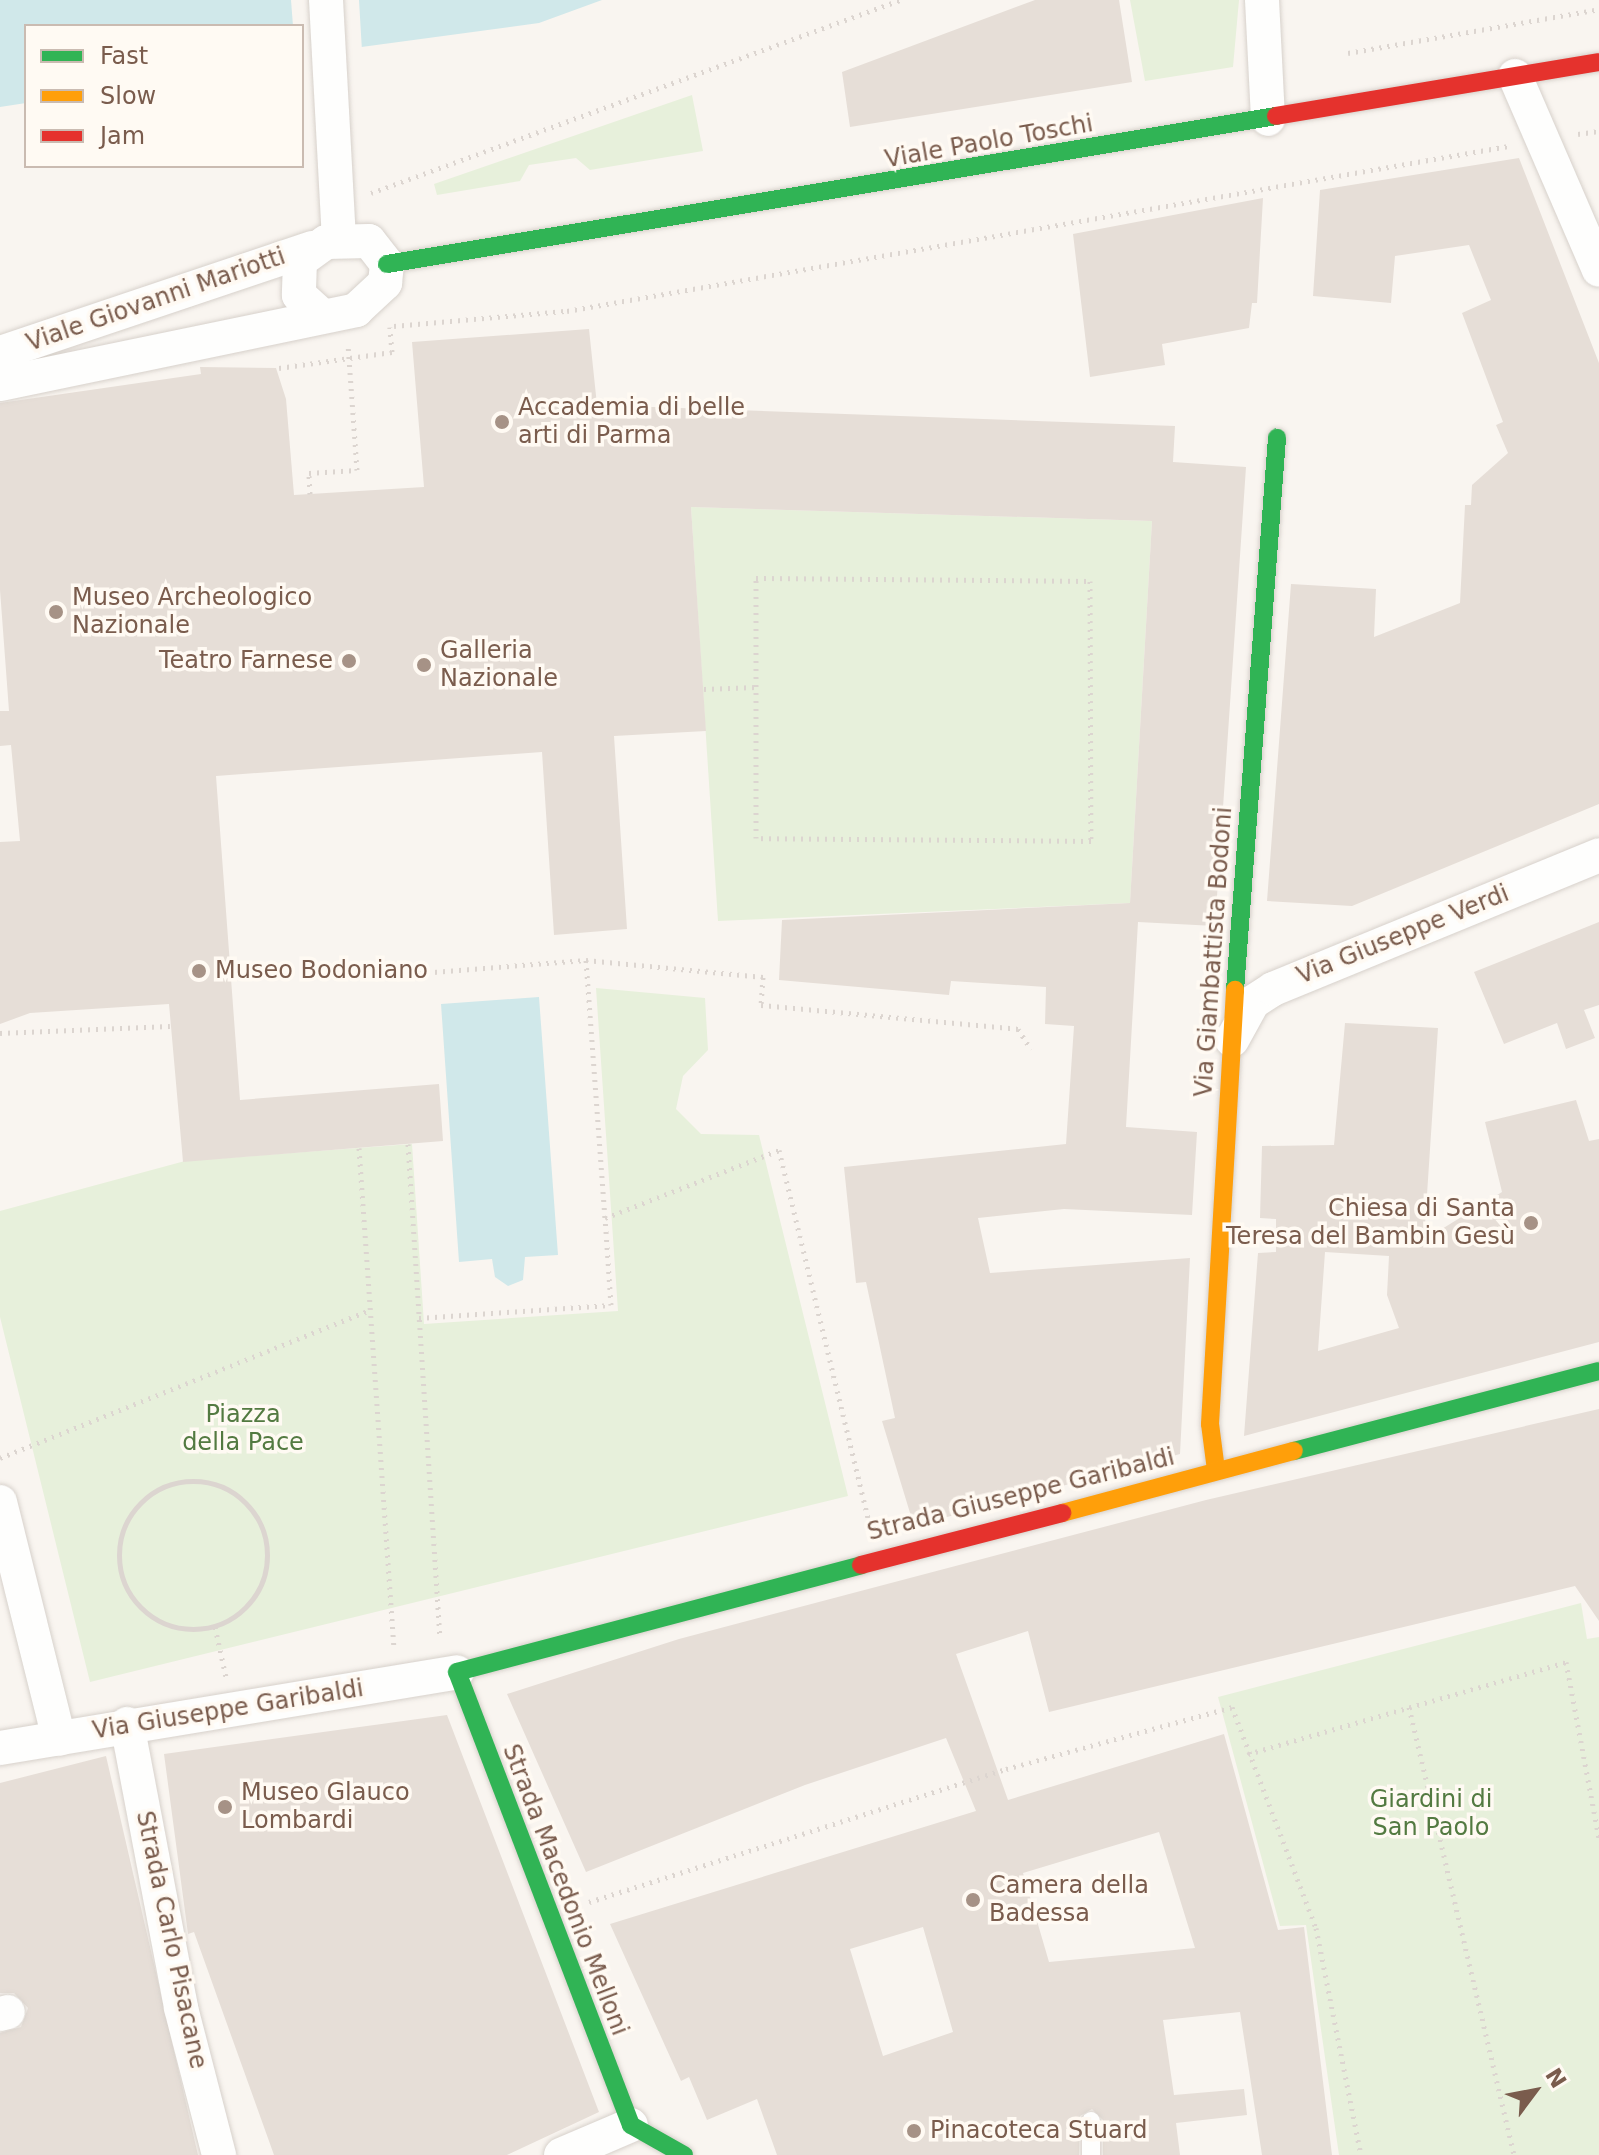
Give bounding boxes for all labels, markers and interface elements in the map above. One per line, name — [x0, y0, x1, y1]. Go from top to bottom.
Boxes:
legend — [24, 24, 304, 168]
text: Fast — [100, 42, 148, 70]
text: Slow — [100, 82, 156, 110]
street label: Viale Paolo Toschi — [883, 110, 1095, 174]
text: Jam — [100, 122, 145, 150]
street label: Viale Giovanni Mariotti — [23, 242, 289, 358]
place label: Accademia di belle arti di Parma — [518, 394, 745, 450]
marker: Accademia di belle arti di Parma — [493, 413, 511, 431]
place label: Museo Archeologico Nazionale — [72, 584, 312, 640]
marker: Museo Archeologico Nazionale — [47, 603, 65, 621]
place label: Galleria Nazionale — [440, 637, 558, 693]
place label: Teatro Farnese — [159, 647, 333, 675]
marker: Teatro Farnese — [340, 652, 358, 670]
marker: Galleria Nazionale — [415, 656, 433, 674]
street label: Via Giambattista Bodoni — [1189, 806, 1239, 1098]
street label: Via Giuseppe Verdi — [1293, 879, 1513, 991]
place label: Museo Bodoniano — [215, 957, 428, 985]
marker: Museo Bodoniano — [190, 962, 208, 980]
place label: Chiesa di Santa Teresa del Bambin Gesù — [1226, 1195, 1515, 1251]
marker: Chiesa di Santa Teresa del Bambin Gesù — [1522, 1214, 1540, 1232]
park label: Piazza della Pace — [182, 1401, 304, 1457]
street label: Strada Giuseppe Garibaldi — [864, 1443, 1178, 1547]
street label: Via Giuseppe Garibaldi — [91, 1674, 365, 1746]
street label: Strada Macedonio Melloni — [496, 1740, 634, 2040]
place label: Museo Glauco Lombardi — [241, 1779, 410, 1835]
park label: Giardini di San Paolo — [1370, 1786, 1492, 1842]
marker: Museo Glauco Lombardi — [216, 1798, 234, 1816]
street label: Strada Carlo Pisacane — [130, 1808, 212, 2072]
place label: Camera della Badessa — [989, 1872, 1149, 1928]
marker: Camera della Badessa — [964, 1891, 982, 1909]
north arrow — [1495, 2051, 1575, 2131]
text: N — [1540, 2064, 1571, 2092]
place label: Pinacoteca Stuard — [930, 2117, 1147, 2145]
marker: Pinacoteca Stuard — [905, 2122, 923, 2140]

